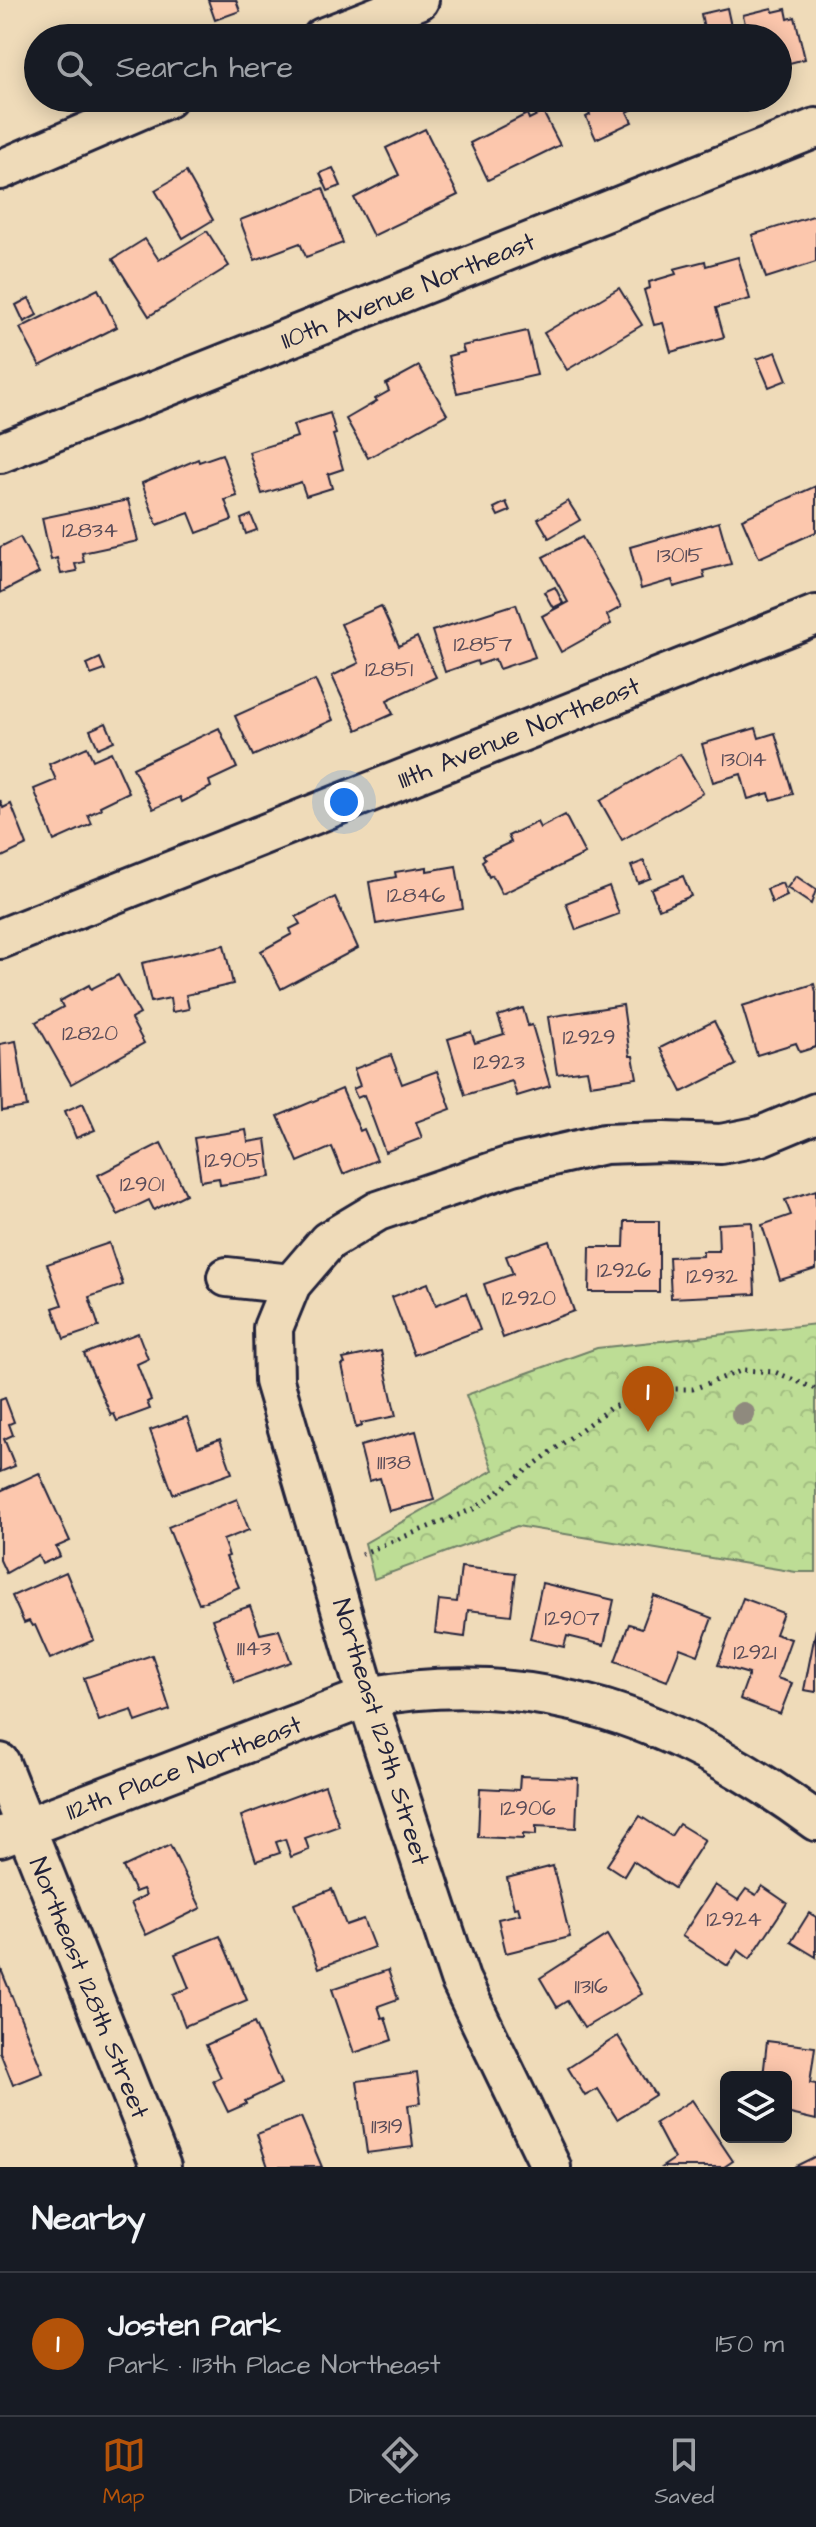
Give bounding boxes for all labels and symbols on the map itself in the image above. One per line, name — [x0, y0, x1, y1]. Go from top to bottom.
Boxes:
street label: 110th Avenue Northeast — [276, 223, 541, 358]
house number: 12834 — [62, 515, 118, 546]
house number: 13015 — [657, 540, 704, 571]
house number: 12857 — [454, 629, 513, 660]
house number: 12851 — [365, 654, 413, 685]
street label: 111th Avenue Northeast — [393, 668, 646, 798]
house number: 13014 — [721, 744, 767, 775]
your location — [324, 782, 364, 822]
house number: 12846 — [387, 880, 445, 911]
house number: 12820 — [62, 1018, 118, 1049]
house number: 12929 — [562, 1022, 616, 1053]
house number: 12923 — [473, 1047, 525, 1078]
house number: 12905 — [204, 1145, 262, 1176]
house number: 12901 — [120, 1169, 164, 1200]
house number: 12926 — [597, 1255, 651, 1286]
house number: 12932 — [686, 1261, 738, 1292]
house number: 12920 — [502, 1283, 556, 1314]
pin: 1 — [622, 1366, 674, 1432]
house number: 11138 — [377, 1447, 411, 1478]
street label: Northeast 129th Street — [323, 1594, 439, 1870]
house number: 12907 — [544, 1603, 600, 1634]
house number: 11143 — [237, 1633, 271, 1664]
house number: 12921 — [733, 1637, 777, 1668]
street label: 112th Place Northeast — [61, 1706, 307, 1830]
house number: 12906 — [500, 1793, 556, 1824]
street label: Northeast 128th Street — [20, 1852, 158, 2125]
house number: 12924 — [706, 1904, 762, 1935]
house number: 11316 — [574, 1971, 608, 2002]
house number: 11319 — [371, 2111, 403, 2142]

